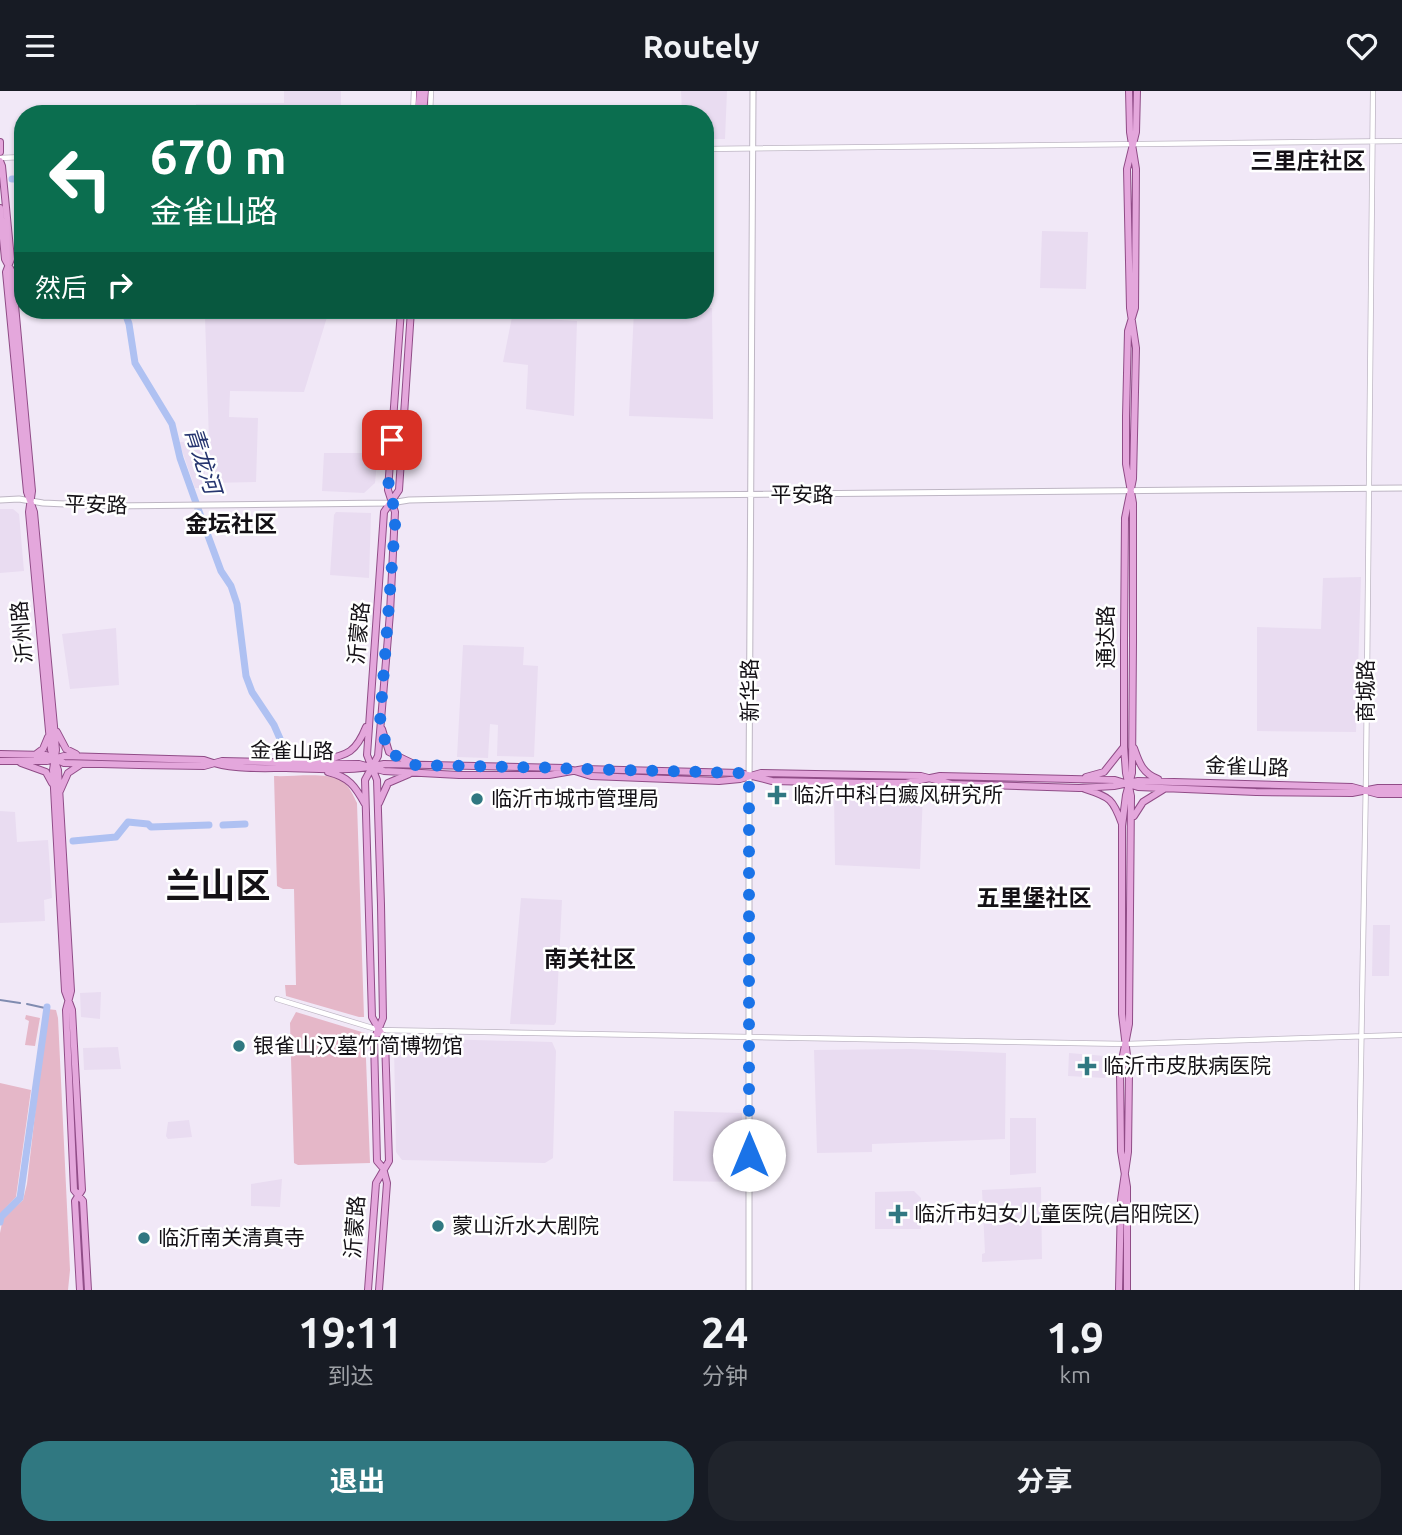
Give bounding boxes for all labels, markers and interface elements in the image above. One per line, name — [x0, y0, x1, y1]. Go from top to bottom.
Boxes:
icon: menu — [21, 27, 59, 65]
icon: heart — [1343, 27, 1381, 65]
text: Routely — [643, 28, 759, 64]
text: 670 m — [150, 128, 287, 183]
icon: left — [35, 133, 126, 224]
district label: 三里庄社区 — [1251, 148, 1366, 173]
text: 金雀山路 — [150, 193, 278, 229]
icon: right — [101, 266, 139, 304]
text: 然后 — [35, 273, 87, 302]
pin — [362, 410, 422, 470]
icon: arrive — [373, 421, 411, 459]
water label: 青龙河 — [181, 423, 227, 500]
street label: 平安路 — [771, 482, 834, 506]
street label: 平安路 — [64, 491, 128, 517]
district label: 金坛社区 — [185, 511, 277, 536]
street label: 沂州路 — [6, 600, 36, 665]
street label: 沂蒙路 — [343, 600, 373, 665]
street label: 通达路 — [1093, 606, 1117, 669]
street label: 新华路 — [737, 659, 761, 722]
street label: 商城路 — [1353, 660, 1377, 723]
street label: 金雀山路 — [250, 737, 334, 763]
street label: 金雀山路 — [1205, 753, 1289, 779]
place label: 临沂中科白癜风研究所 — [793, 782, 1003, 806]
marker: 临沂中科白癜风研究所 — [767, 785, 787, 805]
place label: 临沂市城市管理局 — [491, 786, 659, 810]
marker: 临沂市城市管理局 — [469, 791, 485, 807]
district label: 兰山区 — [165, 865, 271, 905]
district label: 五里堡社区 — [977, 885, 1092, 910]
district label: 南关社区 — [544, 946, 636, 971]
place label: 银雀山汉墓竹简博物馆 — [253, 1033, 463, 1057]
marker: 银雀山汉墓竹简博物馆 — [231, 1038, 247, 1054]
place label: 临沂市皮肤病医院 — [1103, 1053, 1271, 1077]
marker: 临沂市皮肤病医院 — [1077, 1056, 1097, 1076]
position arrow — [712, 1118, 786, 1192]
street label: 沂蒙路 — [340, 1195, 368, 1259]
place label: 临沂市妇女儿童医院(启阳院区) — [914, 1201, 1200, 1225]
marker: 临沂市妇女儿童医院(启阳院区) — [888, 1204, 908, 1224]
place label: 蒙山沂水大剧院 — [452, 1213, 599, 1237]
marker: 蒙山沂水大剧院 — [430, 1218, 446, 1234]
place label: 临沂南关清真寺 — [158, 1225, 305, 1249]
marker: 临沂南关清真寺 — [136, 1230, 152, 1246]
text: 19:11 — [298, 1309, 403, 1356]
text: 24 — [701, 1309, 748, 1356]
text: 1.9 — [1046, 1314, 1104, 1361]
text: km — [1059, 1362, 1091, 1387]
text: 到达 — [327, 1363, 373, 1388]
text: 分钟 — [702, 1363, 748, 1388]
button: 退出 — [21, 1441, 694, 1521]
button: 分享 — [708, 1441, 1381, 1521]

